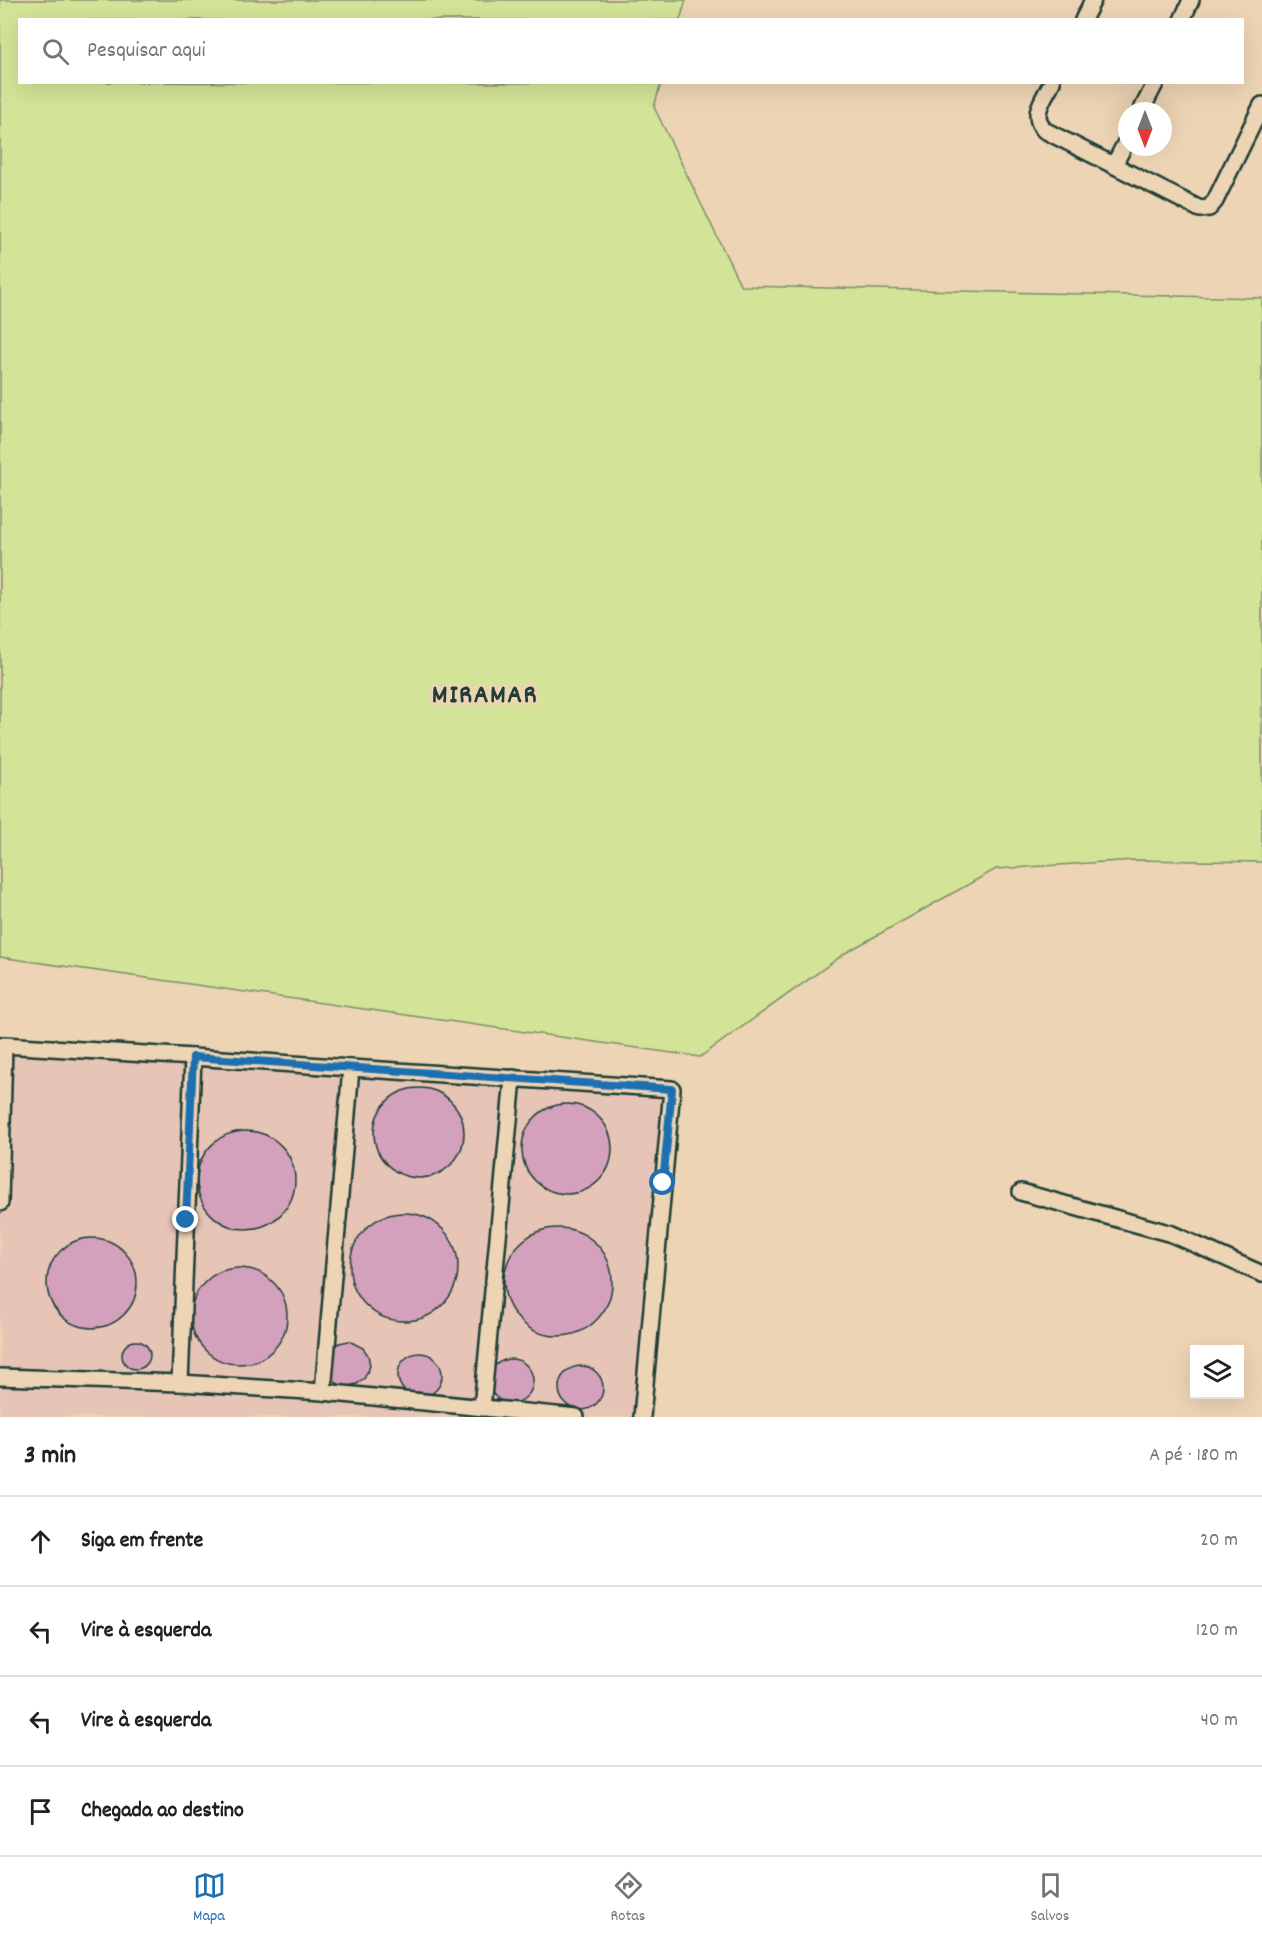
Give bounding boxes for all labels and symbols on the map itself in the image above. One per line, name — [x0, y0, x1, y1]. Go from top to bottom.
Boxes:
north arrow — [1118, 102, 1172, 156]
district label: MIRAMAR — [432, 677, 538, 716]
route start — [649, 1169, 675, 1195]
route end — [172, 1206, 198, 1232]

